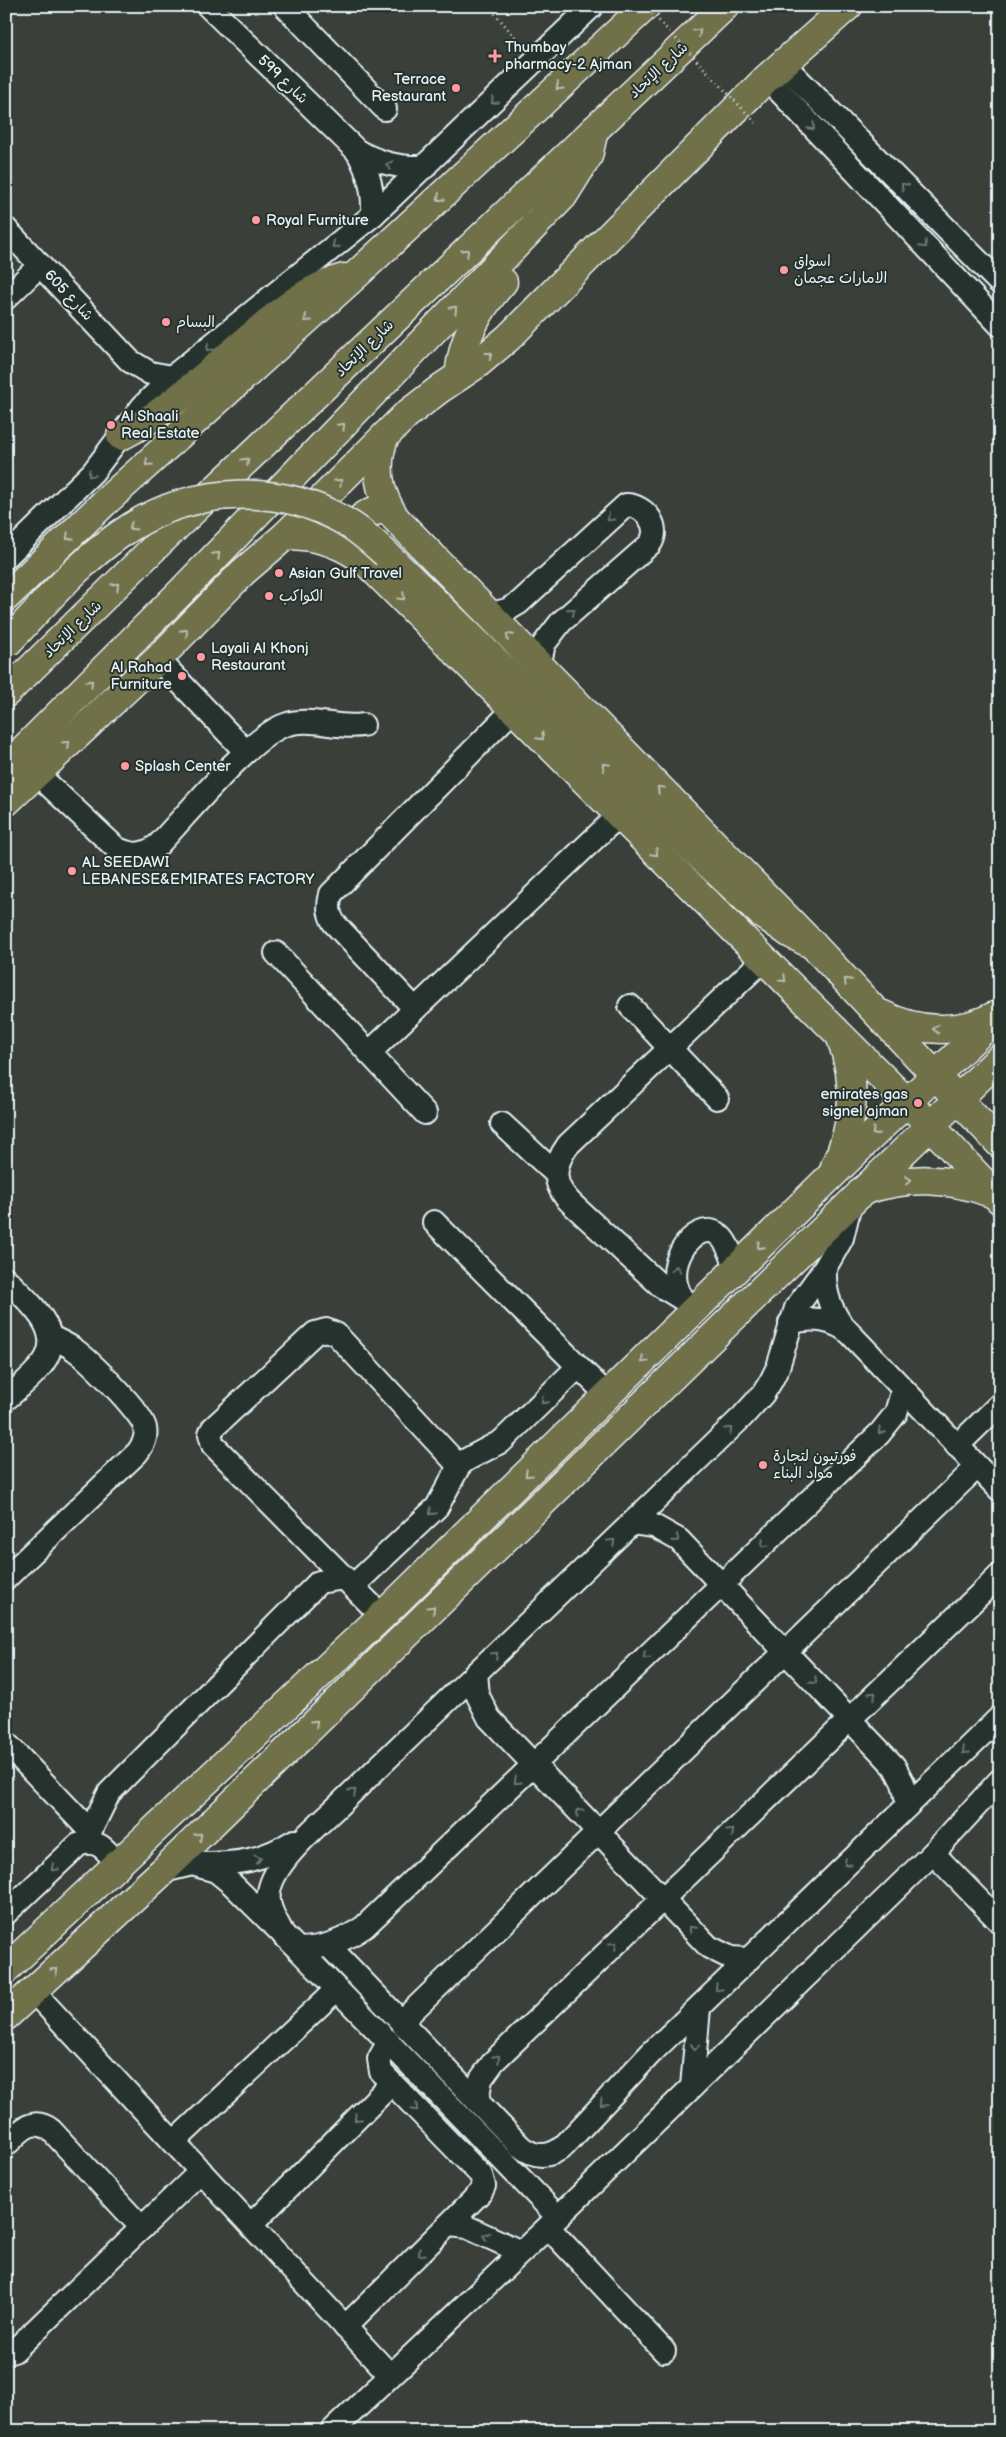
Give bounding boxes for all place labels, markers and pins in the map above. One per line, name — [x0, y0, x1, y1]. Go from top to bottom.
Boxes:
place label: Thumbay pharmacy-2 Ajman — [505, 38, 632, 74]
marker: Thumbay pharmacy-2 Ajman — [489, 50, 501, 62]
place label: Terrace Restaurant — [371, 70, 446, 106]
marker: Terrace Restaurant — [450, 82, 462, 94]
place label: Royal Furniture — [266, 211, 369, 230]
marker: Royal Furniture — [250, 214, 262, 226]
place label: اسواق الامارات عجمان — [794, 252, 887, 288]
marker: اسواق الامارات عجمان — [778, 264, 790, 276]
place label: البسام — [176, 313, 215, 334]
marker: البسام — [160, 316, 172, 328]
place label: Al Shaali Real Estate — [121, 407, 200, 443]
marker: Al Shaali Real Estate — [105, 419, 117, 431]
place label: Asian Gulf Travel — [289, 564, 402, 583]
marker: Asian Gulf Travel — [273, 567, 285, 579]
place label: الكواكب — [279, 587, 323, 606]
marker: الكواكب — [263, 590, 275, 602]
place label: Layali Al Khonj Restaurant — [211, 639, 309, 675]
marker: Layali Al Khonj Restaurant — [195, 651, 207, 663]
place label: Al Rahad Furniture — [111, 658, 172, 694]
marker: Al Rahad Furniture — [176, 670, 188, 682]
place label: Splash Center — [135, 757, 231, 776]
marker: Splash Center — [119, 760, 131, 772]
place label: AL SEEDAWI LEBANESE&EMIRATES FACTORY — [82, 853, 315, 889]
marker: AL SEEDAWI LEBANESE&EMIRATES FACTORY — [66, 865, 78, 877]
place label: emirates gas signel ajman — [820, 1085, 909, 1121]
marker: emirates gas signel ajman — [912, 1097, 924, 1109]
place label: فورتيون لتجارة مواد البناء — [773, 1447, 857, 1483]
marker: فورتيون لتجارة مواد البناء — [757, 1459, 769, 1471]

